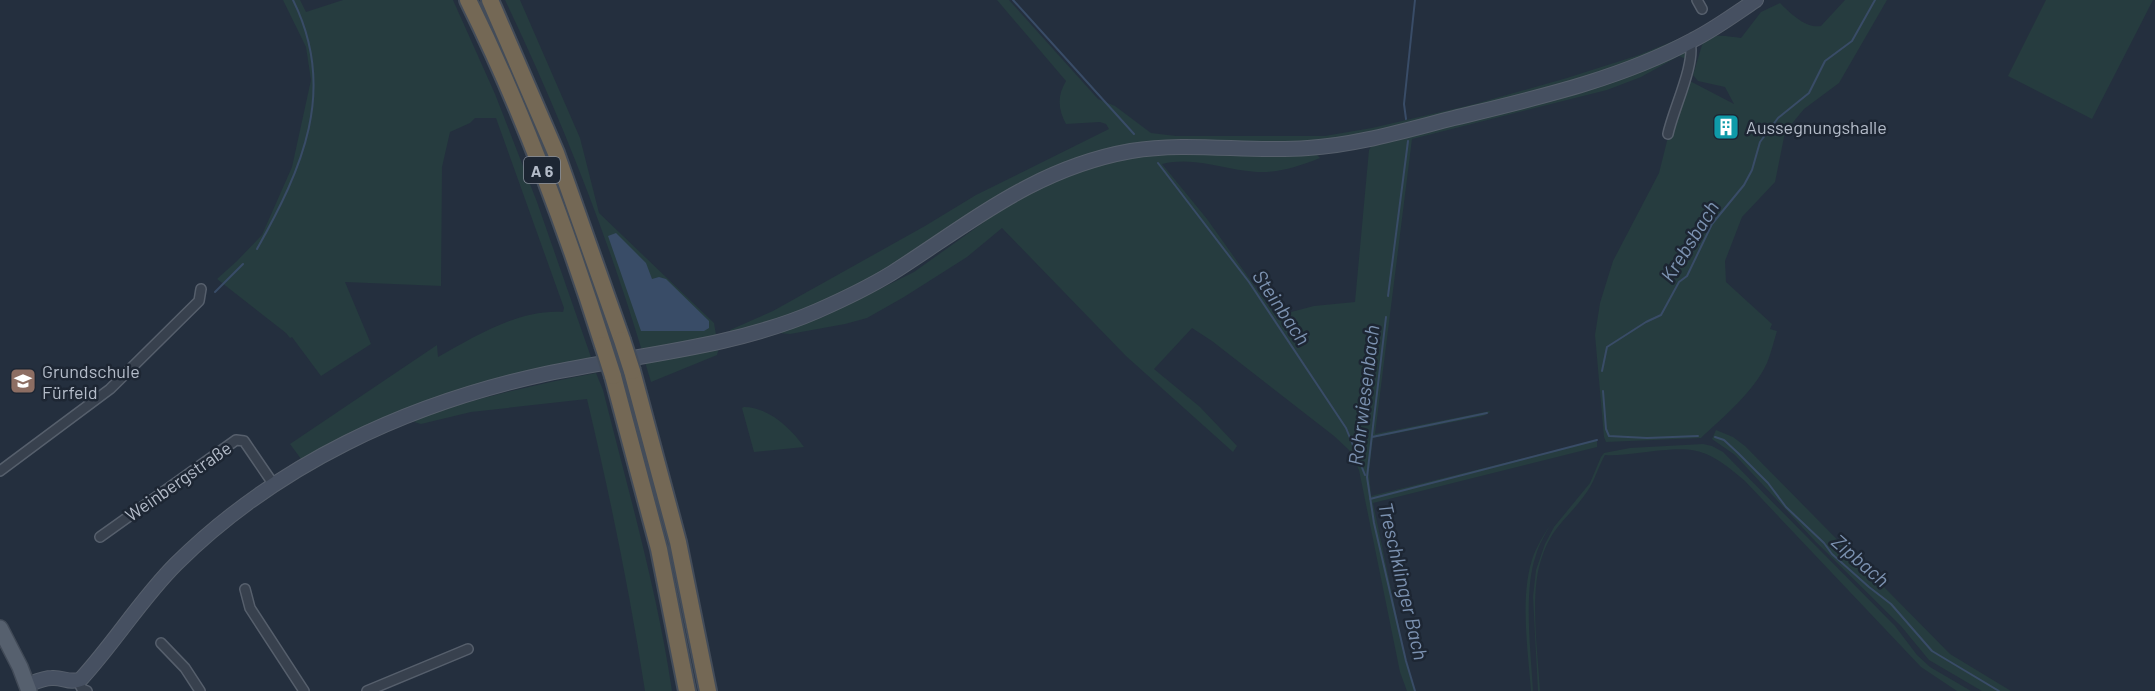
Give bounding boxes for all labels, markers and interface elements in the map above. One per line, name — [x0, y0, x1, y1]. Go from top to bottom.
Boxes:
building icon: Aussegnungshalle — [1711, 112, 1741, 142]
place label: Aussegnungshalle — [1746, 116, 1887, 138]
road number: A 6 — [524, 157, 560, 183]
water label: Krebsbach — [1655, 196, 1723, 286]
water label: Steinbach — [1248, 265, 1316, 349]
water label: Rohrwiesenbach — [1342, 323, 1384, 467]
place label: Grundschule Fürfeld — [42, 360, 140, 403]
school or university icon: Grundschule Fürfeld — [8, 366, 38, 396]
street label: Weinbergstraße — [121, 436, 235, 526]
water label: Treschklinger Bach — [1374, 500, 1434, 662]
water label: Zipbach — [1827, 529, 1895, 591]

